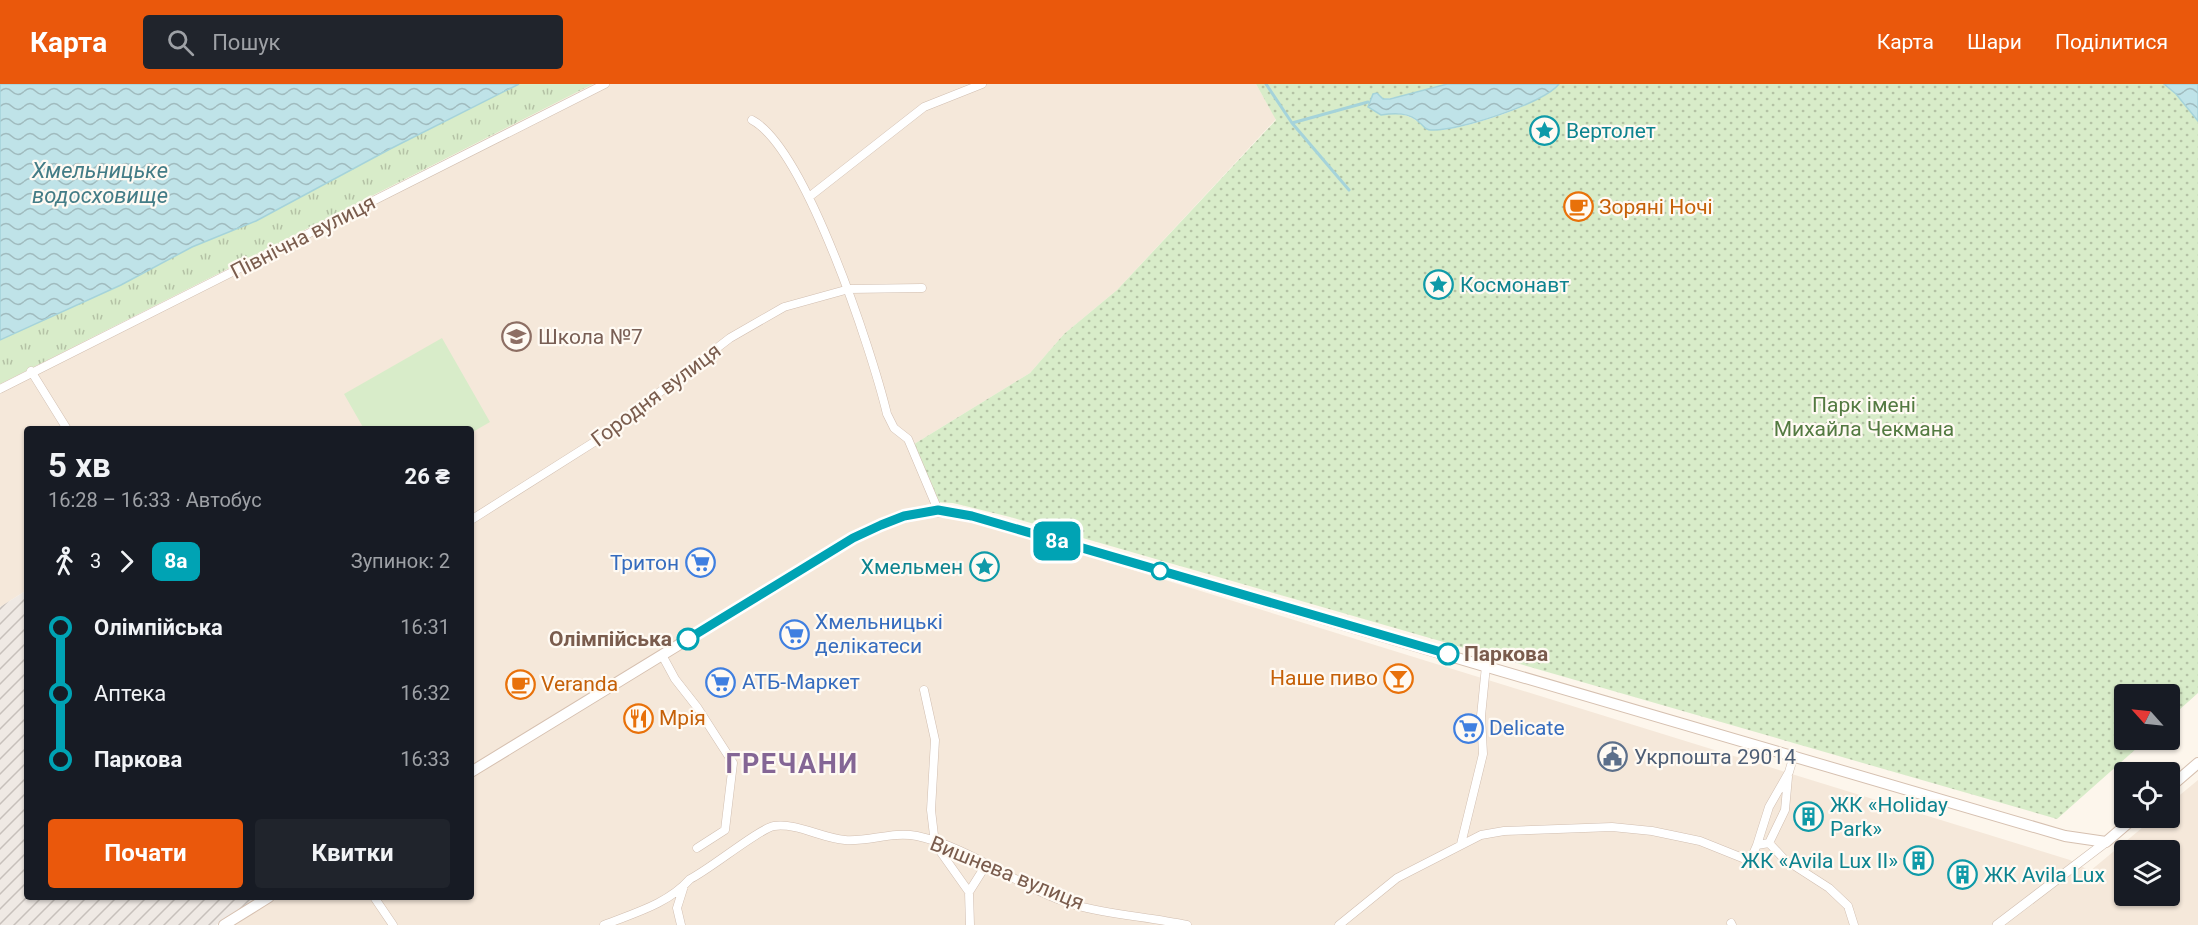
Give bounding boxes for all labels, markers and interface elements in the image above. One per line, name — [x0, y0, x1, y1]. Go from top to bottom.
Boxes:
search box — [143, 15, 563, 69]
text: Карта — [30, 26, 107, 59]
icon: search — [164, 26, 197, 59]
text: Пошук — [212, 30, 280, 55]
text: Карта — [1877, 30, 1934, 54]
text: Шари — [1967, 30, 2022, 54]
text: Поділитися — [2055, 30, 2168, 54]
place icon: Вертолет — [1529, 115, 1561, 147]
place label: Вертолет — [1566, 119, 1656, 143]
water label: Хмельницьке водосховище — [31, 158, 168, 208]
street label: Північна вулиця — [227, 190, 379, 284]
cafe icon: Зоряні Ночі — [1562, 191, 1594, 223]
place label: Зоряні Ночі — [1599, 195, 1713, 219]
place icon: Космонавт — [1423, 269, 1455, 301]
place label: Космонавт — [1460, 273, 1569, 297]
school or university icon: Школа №7 — [501, 321, 533, 353]
place label: Школа №7 — [538, 325, 643, 349]
street label: Городня вулиця — [586, 338, 726, 452]
park label: Парк імені Михайла Чекмана — [1774, 393, 1954, 441]
text: 5 хв — [48, 446, 111, 485]
text: 26 ₴ — [405, 464, 450, 489]
text: 16:28 – 16:33 · Автобус — [48, 488, 262, 512]
line badge: 8а — [1030, 522, 1084, 560]
text: 8а — [1045, 529, 1069, 553]
icon: walk — [48, 545, 81, 578]
icon: forward — [110, 545, 143, 578]
supermarket icon: Тритон — [684, 547, 716, 579]
text: 3 — [90, 549, 101, 573]
text: 8а — [164, 549, 188, 573]
text: Зупинок: 2 — [351, 549, 450, 573]
place label: Тритон — [610, 551, 679, 575]
place icon: Хмельмен — [968, 551, 1000, 583]
place label: Хмельмен — [861, 555, 963, 579]
unlabelled marker — [1151, 562, 1169, 580]
place label: Хмельницькі делікатеси — [815, 610, 943, 658]
text: Олiмпiйська — [94, 615, 223, 640]
text: 16:31 — [400, 615, 450, 639]
supermarket icon: Хмельницькі делікатеси — [778, 618, 810, 650]
place label: Олiмпiйська — [549, 627, 672, 651]
marker: Олiмпiйська — [677, 628, 699, 650]
place label: Паркова — [1464, 642, 1548, 666]
marker: Паркова — [1437, 643, 1459, 665]
bar icon: Наше пиво — [1383, 662, 1415, 694]
supermarket icon: АТБ-Маркет — [705, 666, 737, 698]
place label: Наше пиво — [1270, 666, 1378, 690]
cafe icon: Veranda — [504, 668, 536, 700]
place label: АТБ-Маркет — [742, 670, 860, 694]
place label: Veranda — [541, 672, 618, 696]
text: Аптека — [94, 681, 166, 706]
text: 16:32 — [400, 681, 450, 705]
north arrow — [2114, 684, 2180, 750]
map controls — [2114, 684, 2180, 906]
restaurant icon: Мрія — [622, 702, 654, 734]
place label: Мрія — [659, 706, 706, 730]
supermarket icon: Delicate — [1452, 712, 1484, 744]
place label: Delicate — [1489, 716, 1565, 740]
public building icon: Укрпошта 29014 — [1597, 741, 1629, 773]
place label: Укрпошта 29014 — [1634, 745, 1796, 769]
text: Паркова — [94, 747, 182, 772]
text: 16:33 — [400, 747, 450, 771]
district label: ГРЕЧАНИ — [725, 748, 859, 780]
button: locate — [2114, 762, 2180, 828]
place label: ЖК «Holiday Park» — [1830, 793, 1948, 841]
building icon: ЖК «Holiday Park» — [1793, 801, 1825, 833]
button: Почати — [48, 819, 243, 888]
button: Квитки — [255, 819, 450, 888]
street label: Вишнева вулиця — [927, 831, 1087, 915]
button: layers — [2114, 840, 2180, 906]
building icon: ЖК «Avila Lux II» — [1903, 845, 1935, 877]
place label: ЖК «Avila Lux II» — [1741, 849, 1898, 873]
building icon: ЖК Avila Lux — [1947, 859, 1979, 891]
place label: ЖК Avila Lux — [1984, 863, 2105, 887]

